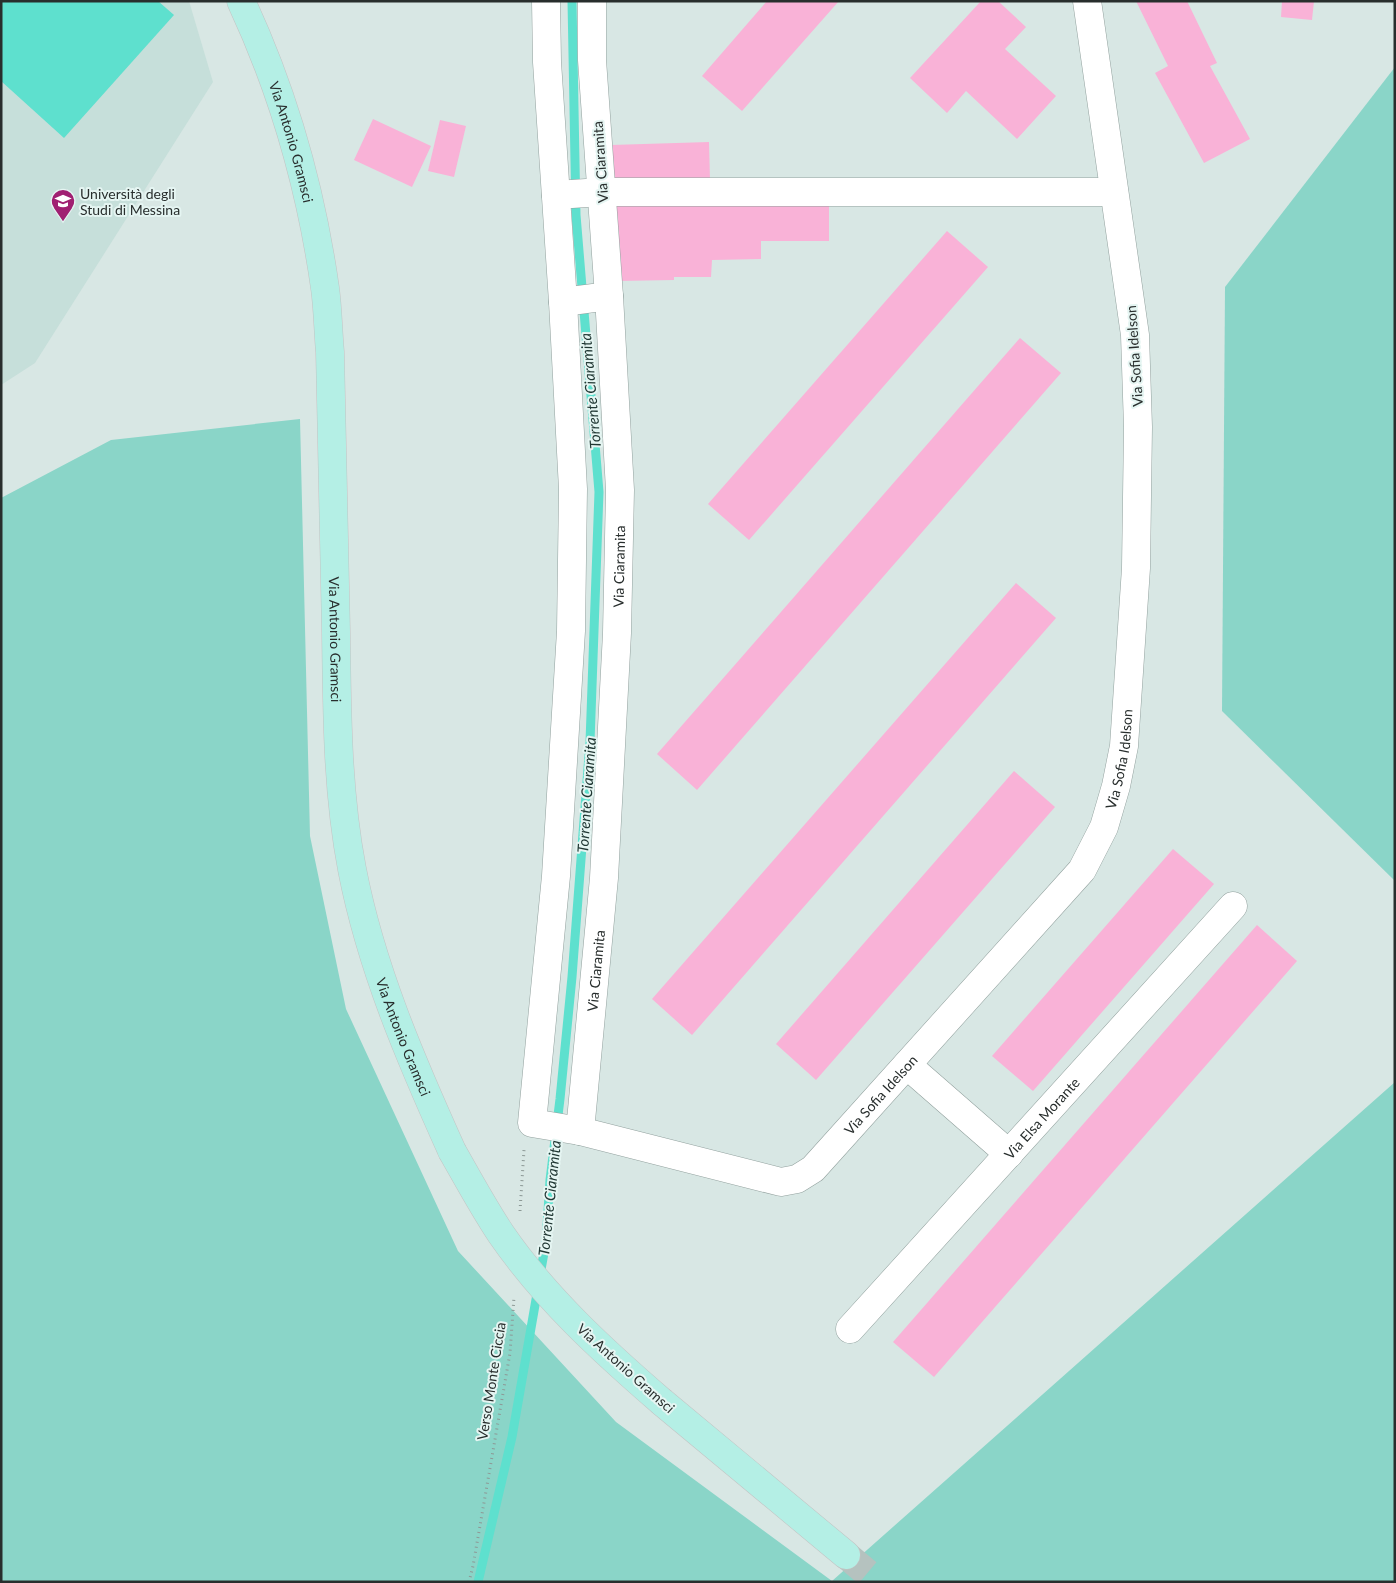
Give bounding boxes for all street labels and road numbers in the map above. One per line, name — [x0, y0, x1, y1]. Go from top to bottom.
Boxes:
street label: Via Antonio Gramsci — [266, 79, 318, 204]
street label: Via Ciaramita — [589, 121, 611, 203]
street label: Via Sofia Idelson — [1122, 305, 1146, 407]
street label: Via Ciaramita — [609, 525, 628, 608]
street label: Via Antonio Gramsci — [326, 577, 346, 703]
street label: Via Sofia Idelson — [1101, 708, 1135, 811]
street label: Via Ciaramita — [583, 929, 608, 1012]
street label: Via Antonio Gramsci — [373, 975, 435, 1098]
street label: Via Sofia Idelson — [840, 1051, 920, 1138]
street label: Via Elsa Morante — [1000, 1073, 1083, 1162]
street label: Via Antonio Gramsci — [574, 1320, 678, 1416]
street label: Verso Monte Ciccia — [473, 1321, 509, 1441]

